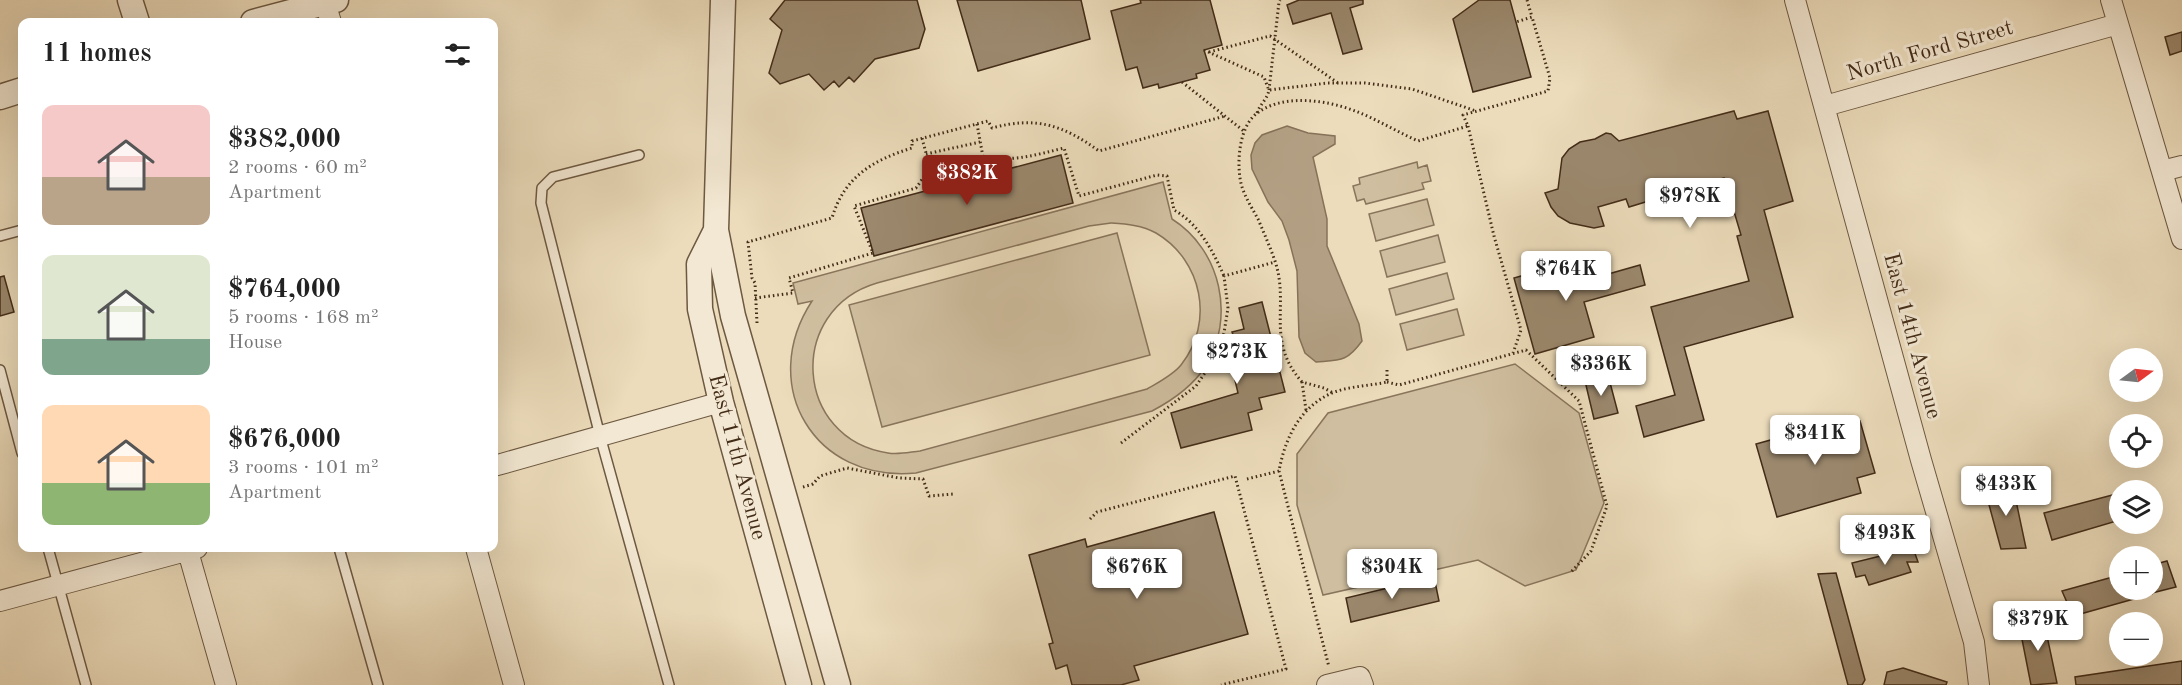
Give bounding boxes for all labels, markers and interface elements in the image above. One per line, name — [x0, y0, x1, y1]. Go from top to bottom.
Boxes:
street label: North Ford Street — [1844, 17, 2016, 85]
icon: filters — [441, 38, 474, 71]
text: 11 homes — [42, 41, 151, 67]
text: $382,000 — [228, 127, 341, 153]
icon: home — [90, 129, 162, 201]
pin: $382K — [925, 155, 1009, 206]
text: 2 rooms · 60 m² — [228, 158, 367, 178]
text: $382K — [936, 164, 998, 184]
pin: $978K — [1648, 178, 1732, 229]
text: Apartment — [228, 183, 322, 203]
text: $978K — [1659, 187, 1721, 207]
pin: $764K — [1524, 251, 1608, 302]
street label: East 14th Avenue — [1879, 251, 1945, 421]
text: $764K — [1535, 260, 1597, 280]
text: $764,000 — [228, 277, 341, 303]
icon: home — [90, 279, 162, 351]
text: 5 rooms · 168 m² — [228, 308, 378, 328]
text: House — [228, 333, 282, 353]
pin: $273K — [1195, 334, 1279, 385]
text: $273K — [1206, 343, 1268, 363]
pin: $336K — [1559, 346, 1643, 397]
north arrow — [2109, 348, 2163, 402]
map controls — [2109, 348, 2163, 666]
text: $336K — [1570, 355, 1632, 375]
street label: East 11th Avenue — [704, 372, 770, 542]
button: locate — [2109, 414, 2163, 468]
pin: $341K — [1773, 415, 1857, 466]
text: $341K — [1784, 424, 1846, 444]
text: $676,000 — [228, 427, 341, 453]
icon: home — [90, 429, 162, 501]
text: 3 rooms · 101 m² — [228, 458, 378, 478]
pin: $433K — [1964, 466, 2048, 517]
text: $433K — [1975, 475, 2037, 495]
button: layers — [2109, 480, 2163, 534]
text: Apartment — [228, 483, 322, 503]
pin: $493K — [1843, 515, 1927, 566]
text: $493K — [1854, 524, 1916, 544]
button: + — [2109, 546, 2163, 600]
pin: $676K — [1095, 549, 1179, 600]
pin: $304K — [1350, 549, 1434, 600]
text: $676K — [1106, 558, 1168, 578]
text: $304K — [1361, 558, 1423, 578]
pin: $379K — [1996, 601, 2080, 652]
text: $379K — [2007, 610, 2069, 630]
button: − — [2109, 612, 2163, 666]

